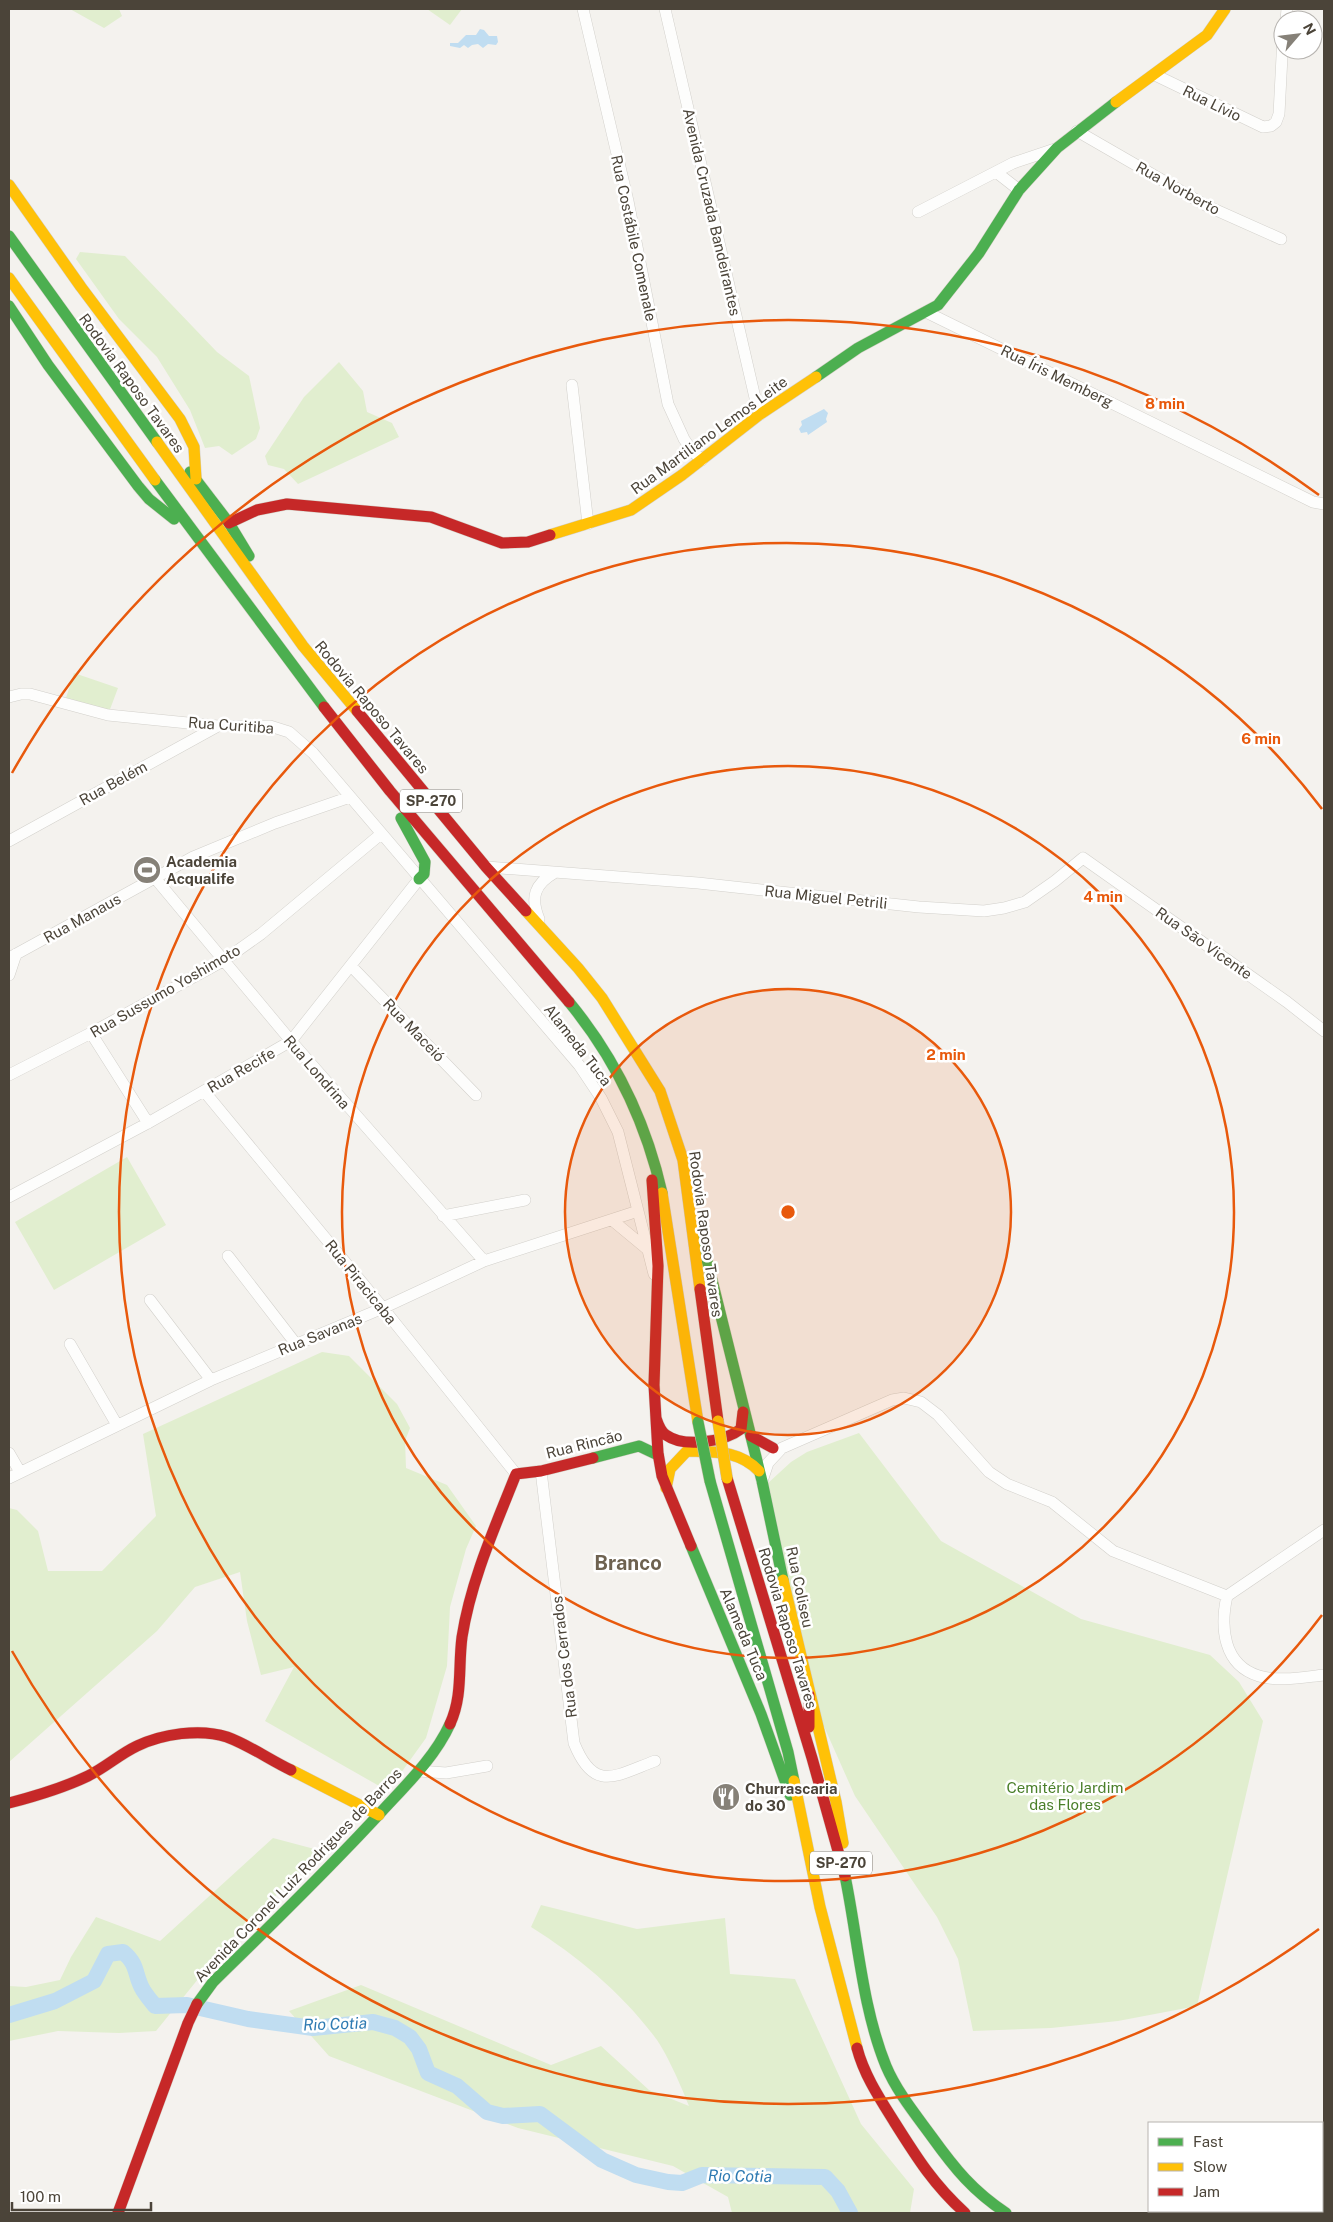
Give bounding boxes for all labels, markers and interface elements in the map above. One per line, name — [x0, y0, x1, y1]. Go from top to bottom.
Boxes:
north arrow — [1273, 10, 1323, 60]
text: N — [1300, 20, 1319, 37]
street label: Rua Lívio — [1180, 82, 1244, 124]
street label: Avenida Cruzada Bandeirantes — [680, 107, 744, 317]
street label: Rua Costábile Comenale — [608, 153, 660, 323]
street label: Rua Norberto — [1133, 158, 1223, 218]
street label: Rodovia Raposo Tavares — [76, 310, 188, 456]
street label: Rua Íris Memberg — [998, 341, 1116, 411]
street label: Rua Martiliano Lemos Leite — [628, 373, 790, 497]
text: 8 min — [1145, 395, 1185, 412]
street label: Rodovia Raposo Tavares — [312, 637, 432, 777]
street label: Rua Curitiba — [187, 714, 275, 736]
text: 6 min — [1241, 730, 1281, 747]
street label: Rua Belém — [76, 757, 150, 809]
road number: SP-270 — [400, 789, 462, 812]
place label: Academia Acqualife — [166, 853, 237, 887]
sports icon: Academia Acqualife — [132, 855, 162, 885]
street label: Rua Miguel Petrili — [764, 882, 888, 912]
text: 4 min — [1083, 888, 1123, 905]
street label: Rua Manaus — [41, 890, 123, 946]
street label: Rua São Vicente — [1153, 903, 1255, 983]
street label: Rua Sussumo Yoshimoto — [87, 941, 243, 1041]
street label: Rua Maceió — [380, 995, 448, 1065]
street label: Alameda Tuca — [541, 1001, 615, 1089]
street label: Rua Londrina — [280, 1032, 354, 1112]
street label: Rua Recife — [204, 1044, 278, 1096]
text: 2 min — [926, 1046, 966, 1063]
street label: Rodovia Raposo Tavares — [686, 1150, 726, 1318]
centre of rings — [779, 1203, 797, 1221]
street label: Rua Piracicaba — [322, 1237, 400, 1327]
street label: Rua Savanas — [276, 1309, 364, 1359]
street label: Rua Rincão — [544, 1426, 624, 1462]
street label: Rodovia Raposo Tavares — [755, 1545, 821, 1711]
street label: Rua Coliseu — [783, 1545, 817, 1629]
district label: Branco — [594, 1551, 662, 1575]
street label: Alameda Tuca — [717, 1585, 771, 1683]
street label: Rua dos Cerrados — [548, 1595, 580, 1719]
street label: Avenida Coronel Luiz Rodrigues de Barros — [191, 1765, 405, 1985]
park label: Cemitério Jardim das Flores — [1007, 1779, 1123, 1813]
place label: Churrascaria do 30 — [745, 1780, 838, 1814]
restaurant icon: Churrascaria do 30 — [711, 1782, 741, 1812]
road number: SP-270 — [810, 1852, 872, 1875]
water label: Rio Cotia — [303, 2013, 367, 2035]
legend — [1148, 2122, 1323, 2212]
text: Fast — [1193, 2133, 1223, 2150]
text: Slow — [1193, 2158, 1228, 2175]
water label: Rio Cotia — [708, 2166, 772, 2186]
scale bar — [12, 2180, 151, 2212]
text: Jam — [1193, 2183, 1220, 2200]
text: 100 m — [20, 2188, 61, 2205]

